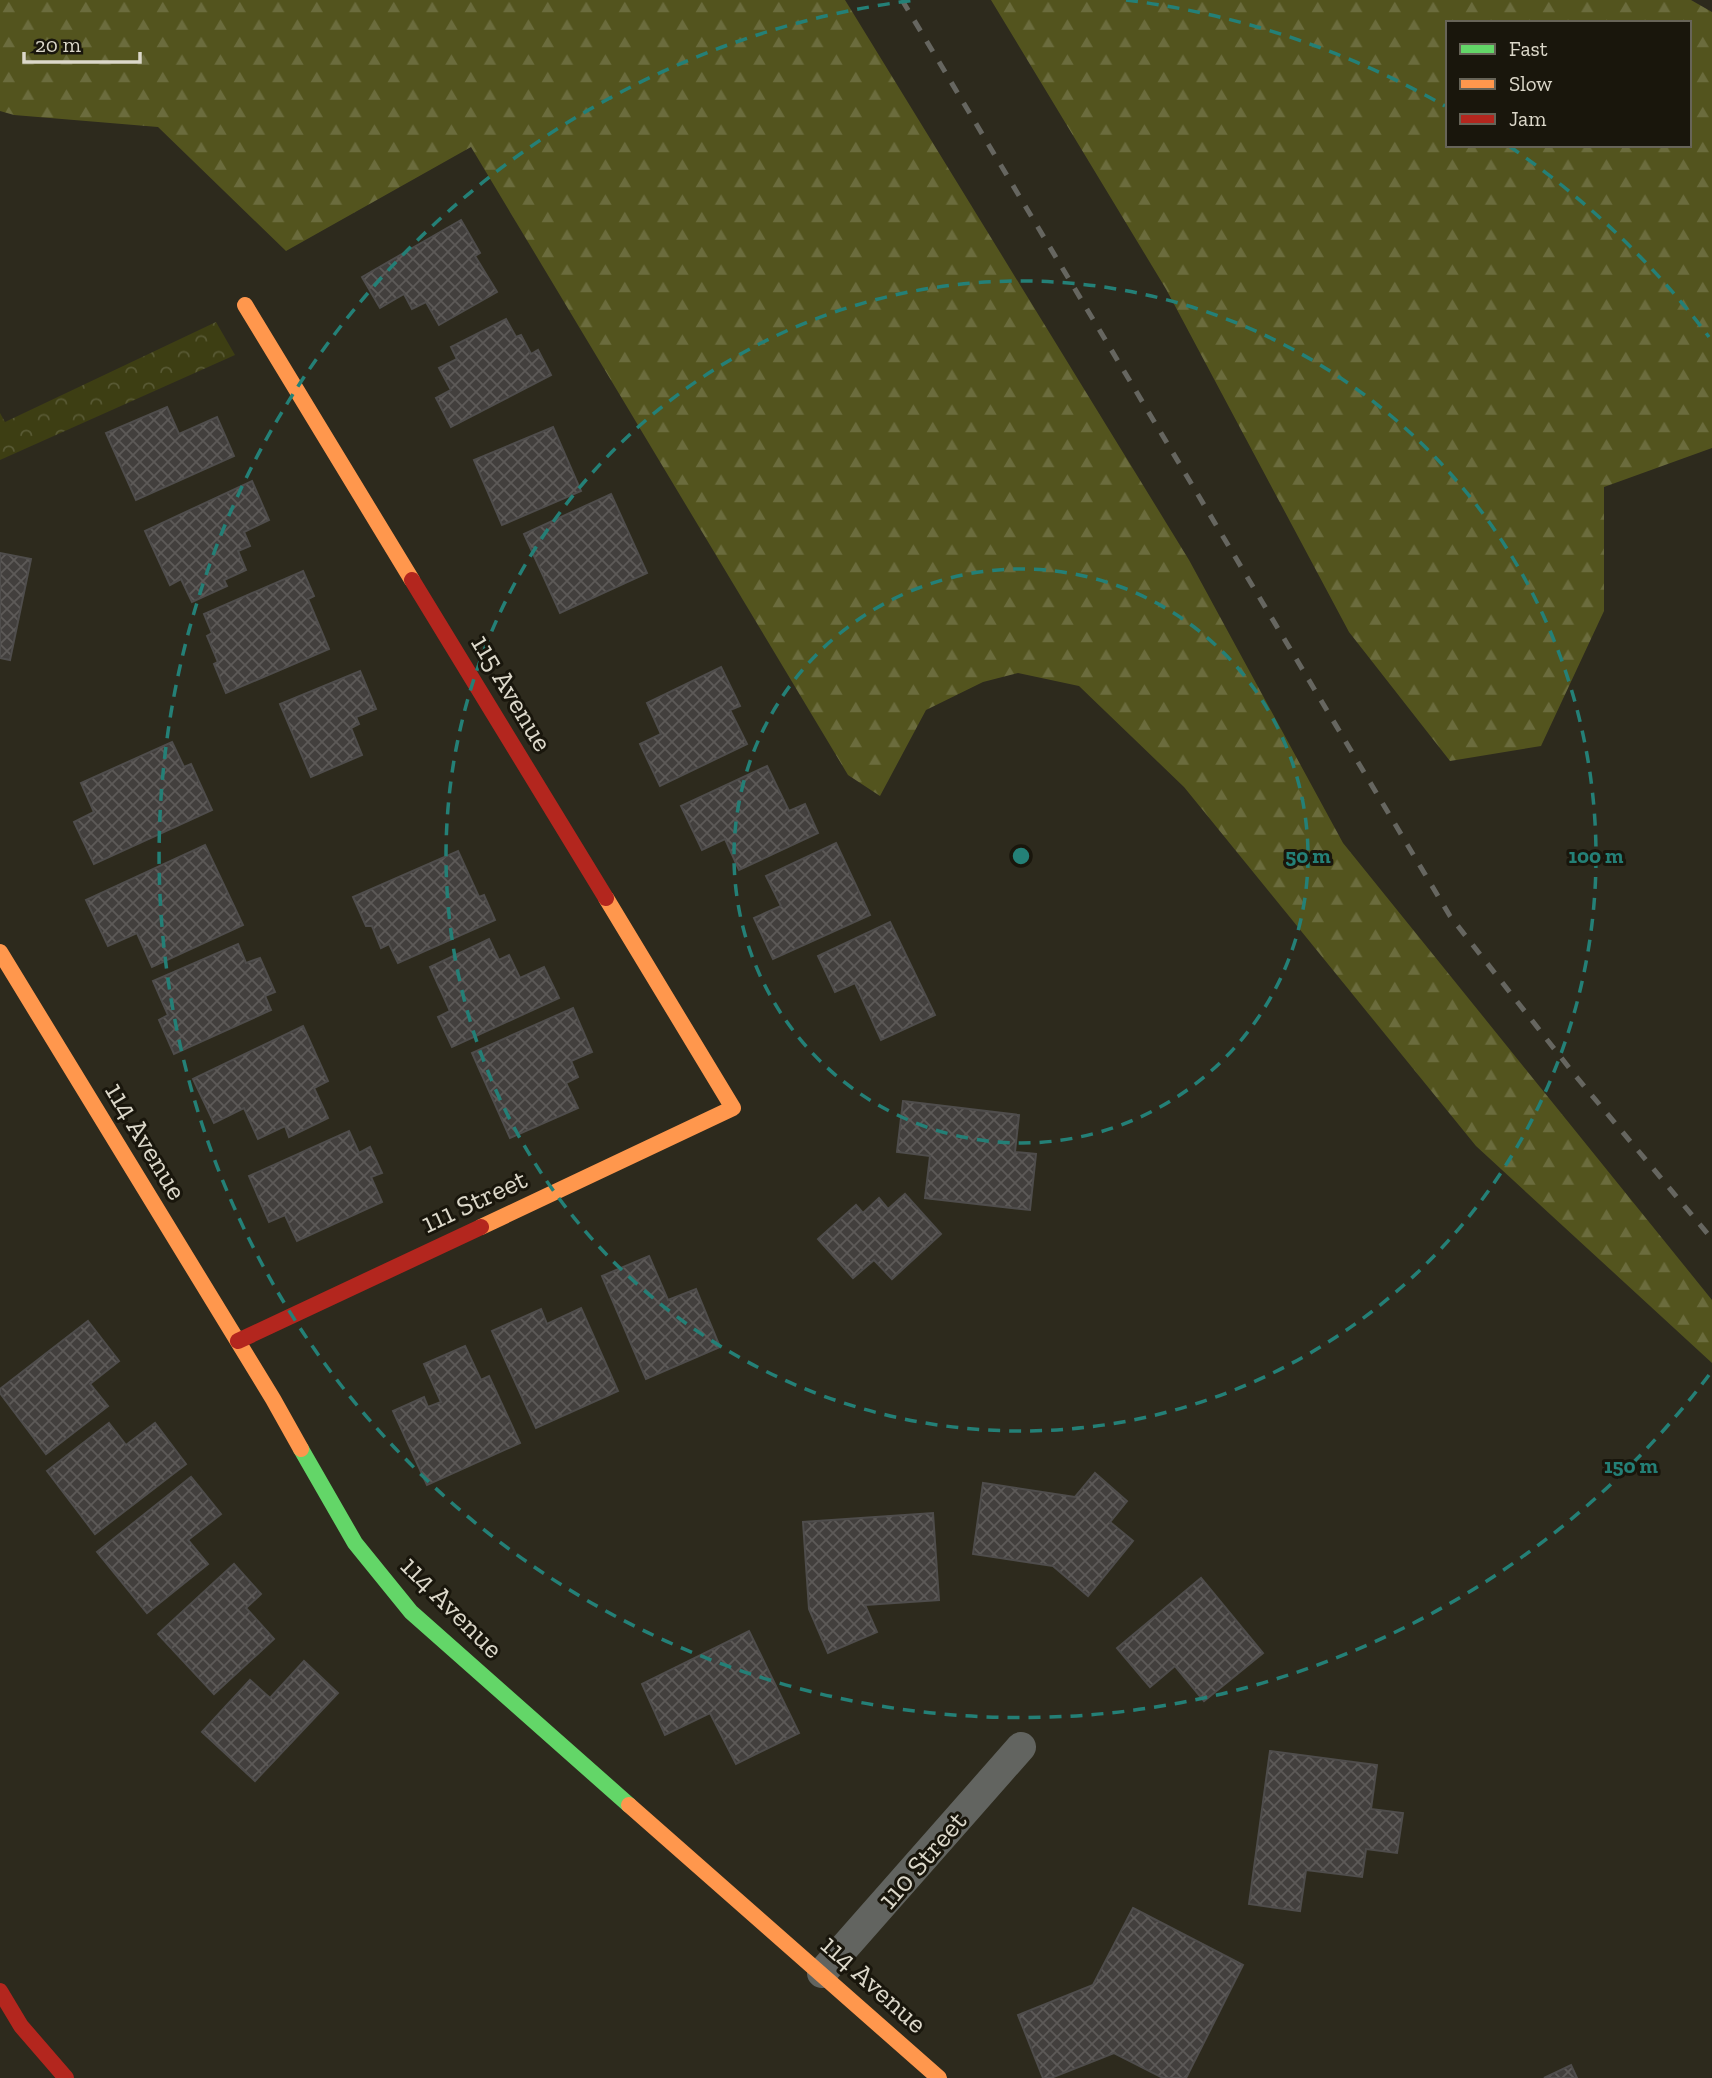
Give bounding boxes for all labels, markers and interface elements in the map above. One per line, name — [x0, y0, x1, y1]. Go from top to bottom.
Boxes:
scale bar — [24, 21, 140, 65]
legend — [1446, 21, 1691, 147]
text: 20 m — [35, 32, 81, 57]
text: Fast — [1509, 36, 1548, 61]
text: Slow — [1509, 71, 1552, 96]
text: Jam — [1509, 106, 1546, 131]
street label: 115 Avenue — [464, 629, 560, 757]
text: 50 m — [1285, 843, 1331, 868]
text: 100 m — [1569, 843, 1624, 868]
centre of rings — [1009, 844, 1033, 868]
street label: 114 Avenue — [98, 1076, 194, 1206]
street label: 111 Street — [416, 1162, 532, 1240]
text: 150 m — [1604, 1453, 1659, 1478]
street label: 114 Avenue — [394, 1549, 510, 1665]
street label: 110 Street — [871, 1804, 974, 1915]
street label: 114 Avenue — [814, 1928, 934, 2040]

